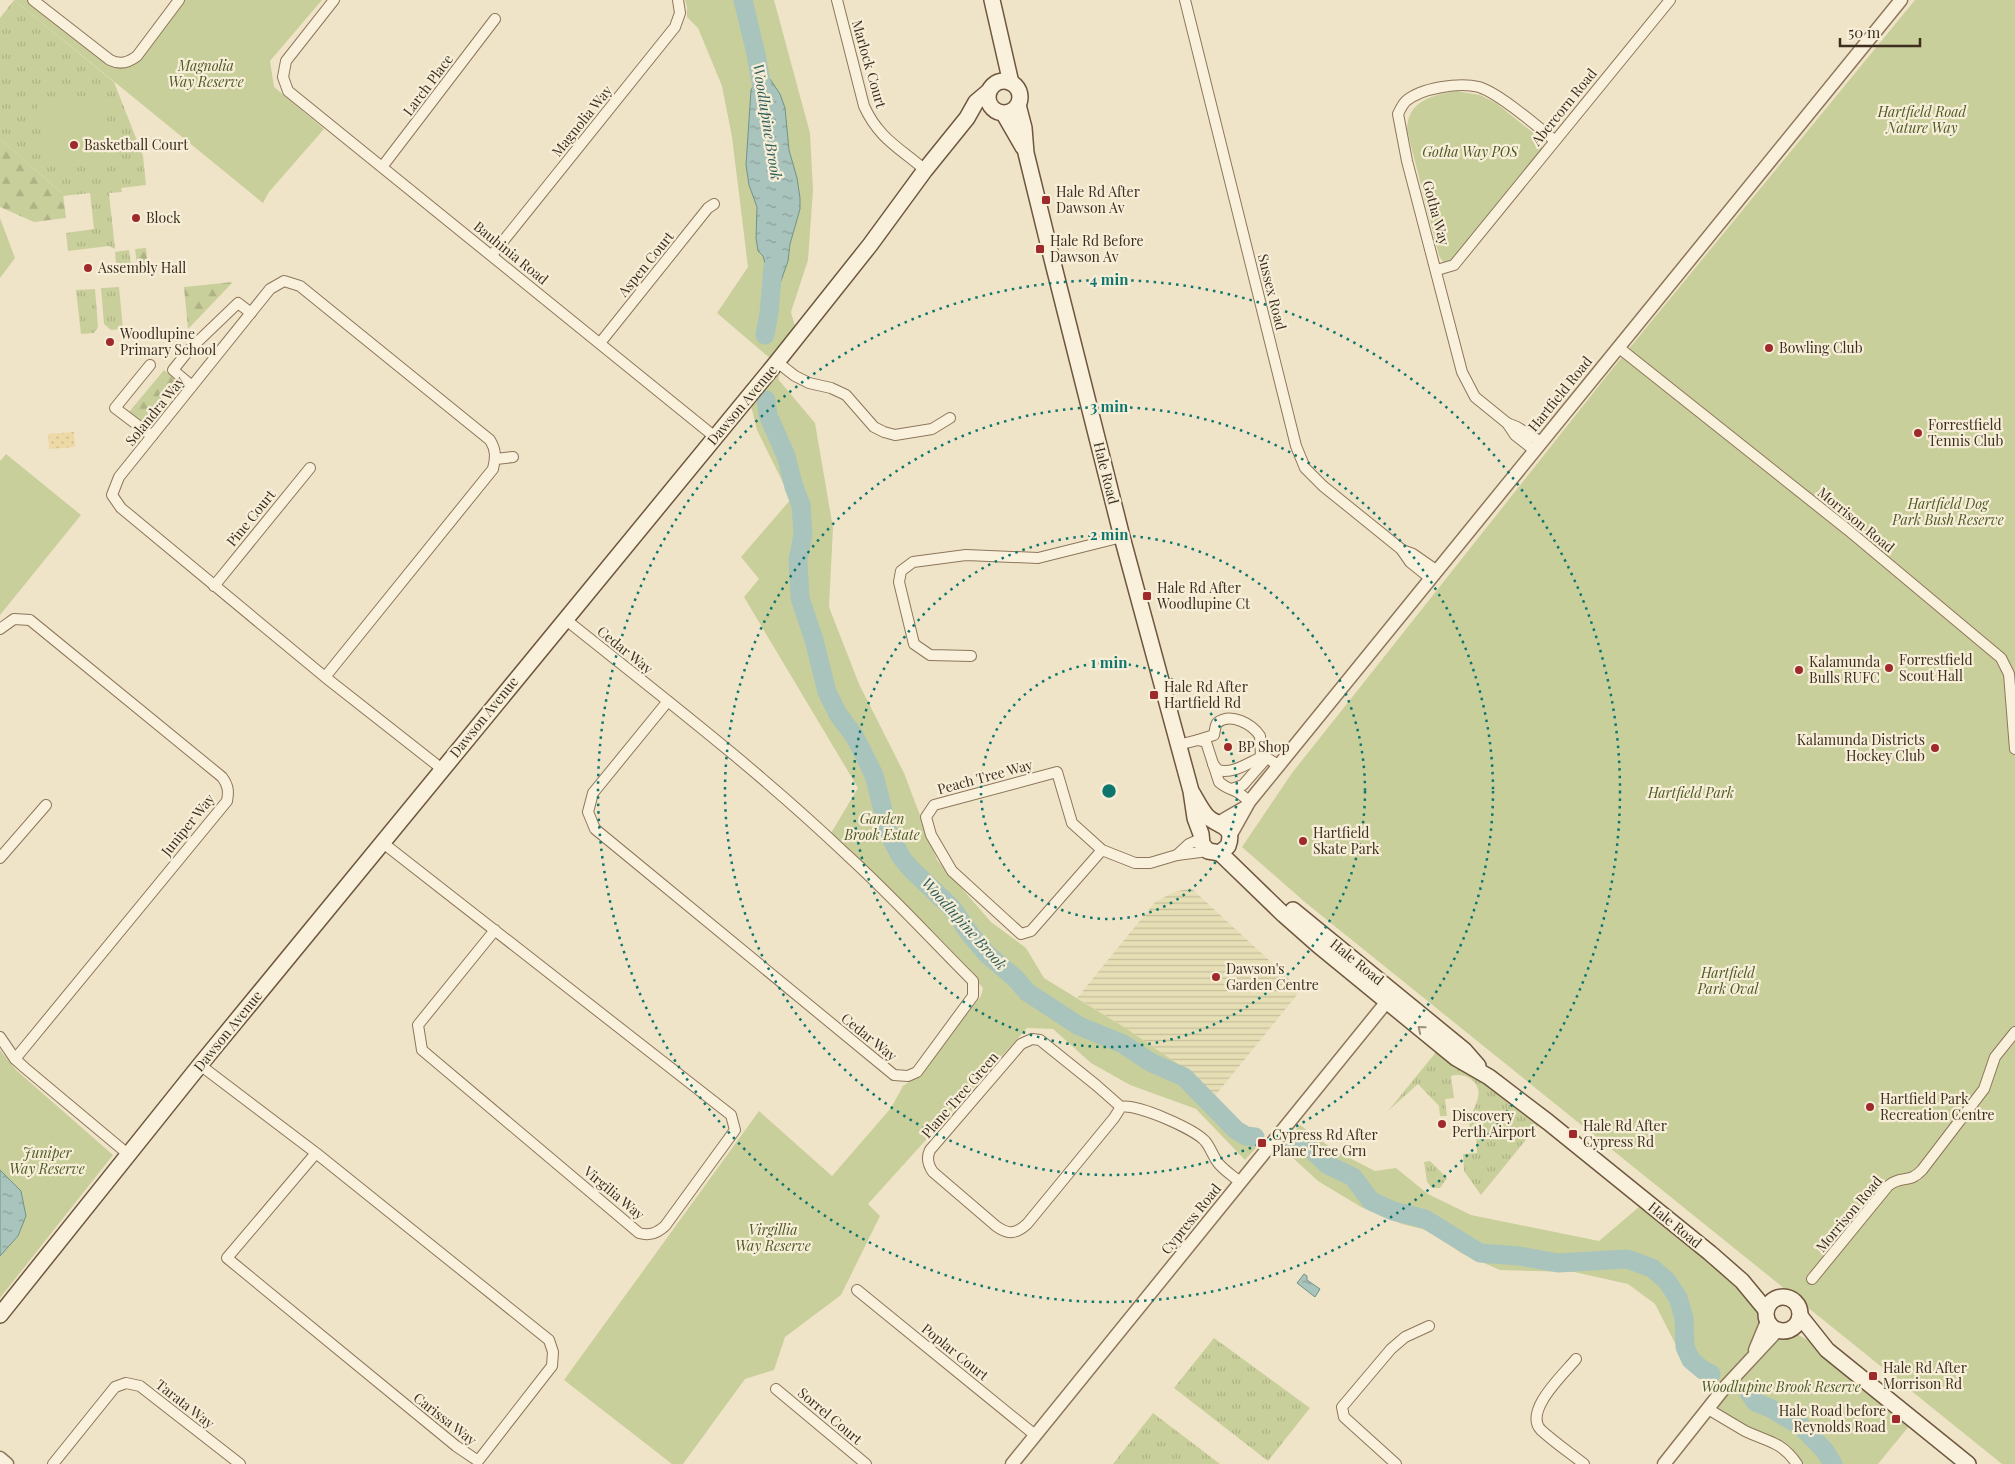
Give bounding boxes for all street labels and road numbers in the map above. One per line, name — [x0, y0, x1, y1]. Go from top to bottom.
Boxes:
street label: Marlock Court — [848, 17, 891, 111]
street label: Larch Place — [398, 50, 457, 119]
street label: Abercorn Road — [1526, 64, 1601, 150]
street label: Magnolia Way — [547, 81, 616, 160]
street label: Gotha Way — [1419, 178, 1454, 247]
street label: Bauhinia Road — [470, 217, 553, 289]
street label: Aspen Court — [613, 226, 678, 301]
street label: Sussex Road — [1254, 252, 1291, 332]
street label: Hartfield Road — [1523, 352, 1596, 435]
street label: Dawson Avenue — [702, 361, 781, 449]
street label: Solandra Way — [121, 372, 189, 450]
street label: Hale Road — [1090, 440, 1123, 506]
street label: Morrison Road — [1814, 483, 1899, 557]
street label: Pine Court — [222, 485, 280, 550]
street label: Cedar Way — [593, 621, 657, 678]
street label: Dawson Avenue — [445, 672, 522, 761]
street label: Peach Tree Way — [935, 755, 1035, 798]
street label: Juniper Way — [156, 790, 219, 861]
street label: Hale Road — [1327, 934, 1388, 989]
street label: Dawson Avenue — [189, 986, 266, 1075]
street label: Cedar Way — [837, 1008, 901, 1065]
street label: Plane Tree Green — [917, 1047, 1003, 1142]
street label: Virgilia Way — [579, 1161, 649, 1224]
street label: Morrison Road — [1811, 1172, 1886, 1256]
street label: Cypress Road — [1156, 1179, 1225, 1258]
street label: Hale Road — [1645, 1197, 1706, 1252]
street label: Poplar Court — [918, 1319, 994, 1385]
street label: Tarata Way — [152, 1375, 218, 1432]
street label: Sorrel Court — [794, 1383, 867, 1449]
street label: Carissa Way — [410, 1388, 481, 1449]

